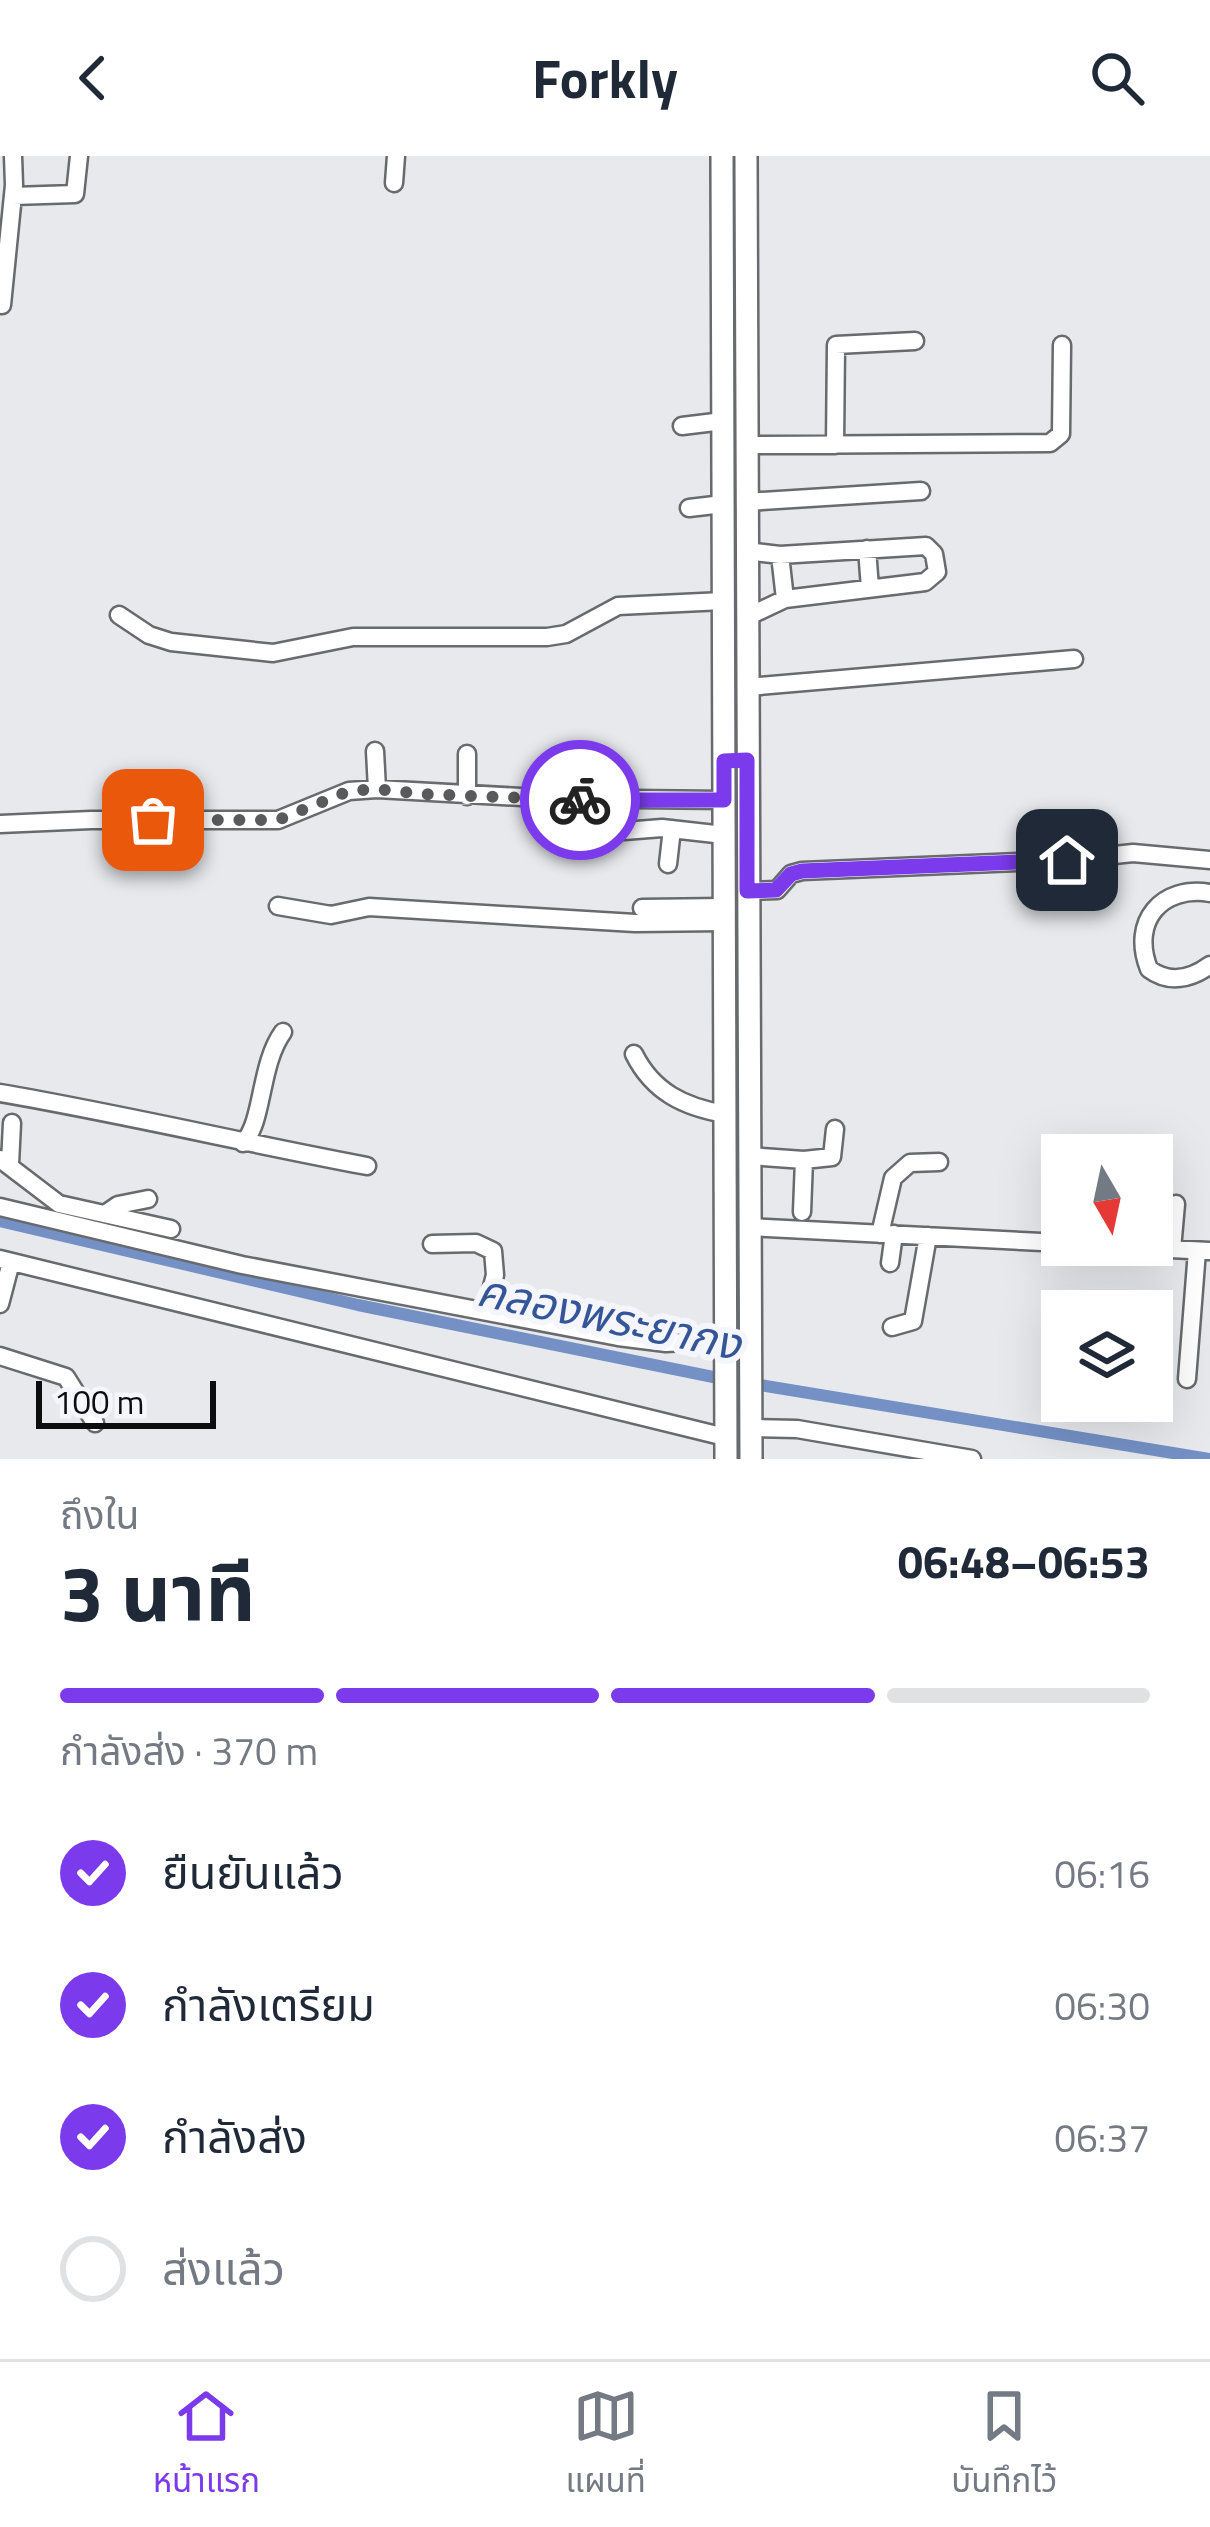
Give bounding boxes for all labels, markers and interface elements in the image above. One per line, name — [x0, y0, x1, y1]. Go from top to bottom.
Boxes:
text: Forkly — [532, 37, 678, 119]
icon: back — [60, 45, 126, 111]
icon: search — [1084, 45, 1150, 111]
courier — [520, 740, 640, 860]
icon: bike — [547, 767, 613, 833]
pin — [102, 769, 204, 871]
icon: bag — [120, 787, 186, 853]
pin — [1016, 809, 1118, 911]
icon: home — [1034, 827, 1100, 893]
north arrow — [1041, 1134, 1173, 1266]
map controls — [1041, 1134, 1173, 1422]
water label: คลองพระยากง — [471, 1255, 749, 1378]
button: layers — [1041, 1290, 1173, 1422]
scale bar — [36, 1375, 216, 1428]
text: 100 m — [54, 1377, 144, 1427]
text: ถึงใน — [60, 1485, 139, 1544]
text: 06:48–06:53 — [898, 1527, 1150, 1595]
text: 3 นาที — [60, 1533, 255, 1651]
text: กำลังส่ง · 370 m — [60, 1721, 318, 1780]
text: ยืนยันแล้ว — [162, 1838, 344, 1906]
icon: check — [60, 1840, 126, 1906]
text: 06:16 — [1054, 1844, 1150, 1903]
text: กำลังเตรียม — [162, 1970, 375, 2038]
icon: check — [60, 1972, 126, 2038]
text: 06:30 — [1054, 1976, 1150, 2035]
text: กำลังส่ง — [162, 2102, 307, 2170]
icon: check — [60, 2104, 126, 2170]
text: 06:37 — [1054, 2108, 1150, 2167]
text: ส่งแล้ว — [162, 2234, 285, 2302]
tab: หน้าแรก — [153, 2383, 260, 2507]
tab: แผนที่ — [565, 2383, 646, 2507]
tab: บันทึกไว้ — [951, 2383, 1057, 2507]

